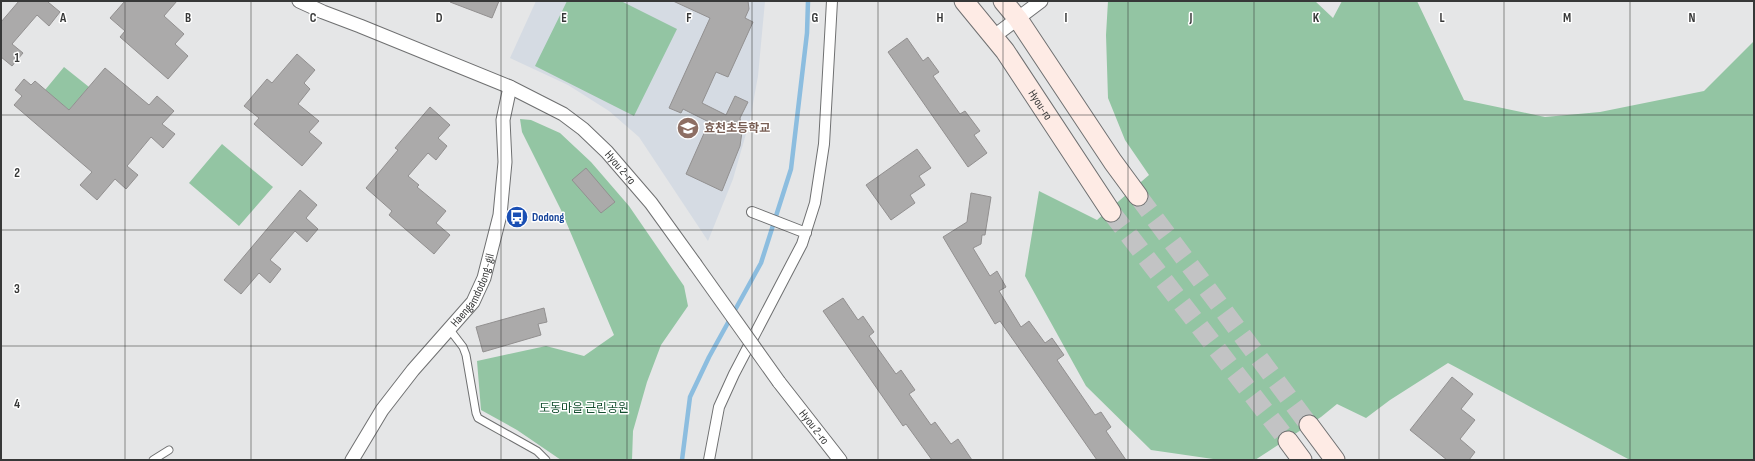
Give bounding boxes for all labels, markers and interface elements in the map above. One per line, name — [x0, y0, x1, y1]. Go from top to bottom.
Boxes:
text: A — [59, 10, 67, 26]
text: B — [185, 10, 191, 26]
text: C — [310, 10, 317, 26]
text: D — [436, 10, 443, 26]
text: E — [561, 10, 567, 26]
text: F — [686, 10, 692, 26]
text: G — [812, 10, 819, 26]
text: H — [937, 10, 944, 26]
text: I — [1065, 10, 1068, 26]
text: J — [1189, 10, 1193, 26]
text: K — [1313, 10, 1320, 26]
text: L — [1439, 10, 1445, 26]
text: M — [1563, 10, 1571, 26]
text: N — [1689, 10, 1696, 26]
text: 1 — [14, 50, 20, 66]
street label: Hyou-ro — [1025, 87, 1056, 123]
school or university icon: 효천초등학교 — [675, 115, 701, 141]
place label: 효천초등학교 — [704, 121, 770, 136]
street label: Hyou 2-ro — [602, 147, 639, 188]
text: 2 — [14, 165, 20, 181]
bus stop icon: Dodong — [504, 204, 530, 230]
place label: Dodong — [532, 210, 564, 225]
street label: Haengamdodong-gil — [447, 252, 497, 330]
text: 3 — [14, 281, 20, 297]
text: 4 — [14, 396, 20, 412]
park label: 도동마을 근린공원 — [539, 401, 629, 416]
street label: Hyou 2-ro — [796, 406, 832, 447]

